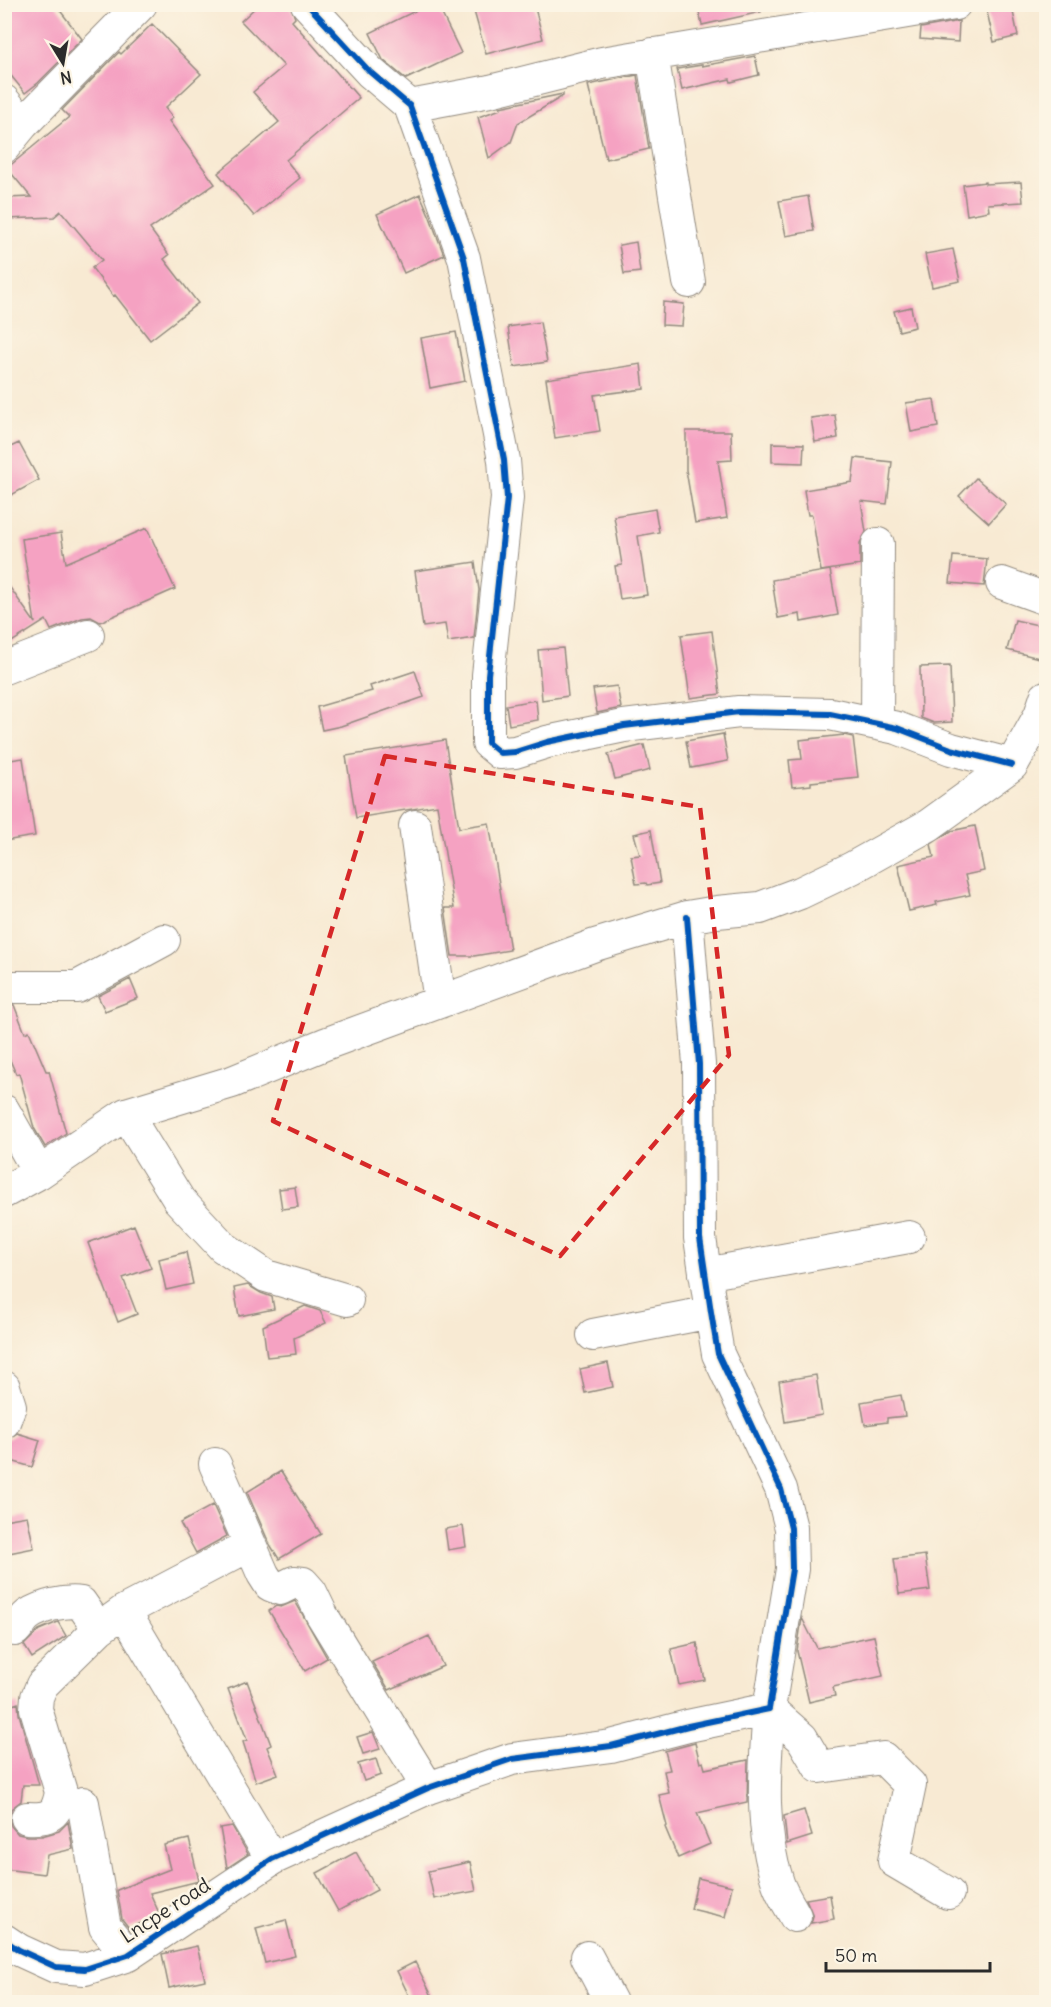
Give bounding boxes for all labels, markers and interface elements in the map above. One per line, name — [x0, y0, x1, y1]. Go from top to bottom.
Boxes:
north arrow — [33, 33, 93, 93]
text: N — [59, 67, 73, 89]
street label: Lncpe road — [115, 1872, 215, 1948]
scale bar — [826, 1935, 990, 1973]
text: 50 m — [835, 1944, 877, 1967]

